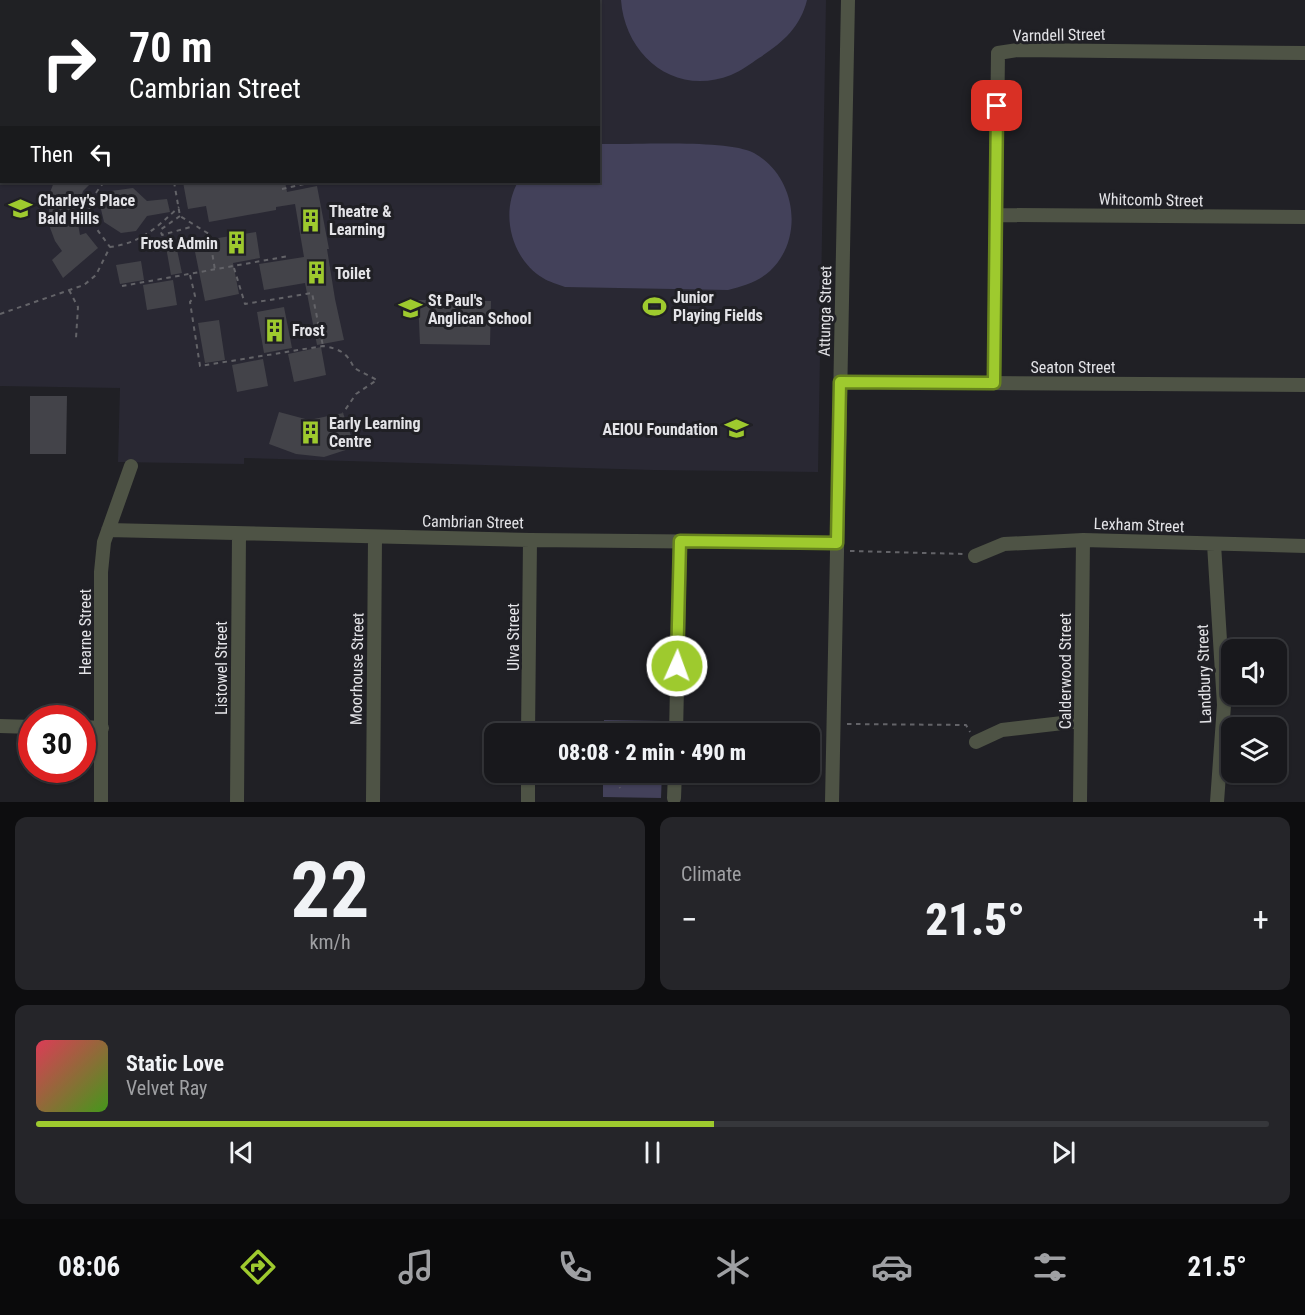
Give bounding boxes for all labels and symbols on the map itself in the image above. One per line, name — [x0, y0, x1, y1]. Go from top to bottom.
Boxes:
street label: Varndell Street — [1012, 25, 1106, 45]
pin — [971, 80, 1022, 131]
street label: Whitcomb Street — [1098, 190, 1204, 210]
place label: Charley's Place Bald Hills — [38, 191, 135, 228]
school or university icon: Charley's Place Bald Hills — [7, 196, 33, 222]
place label: Theatre & Learning — [329, 202, 391, 239]
building icon: Theatre & Learning — [298, 207, 324, 233]
building icon: Frost Admin — [223, 230, 249, 256]
place label: Frost Admin — [140, 234, 218, 253]
building icon: Toilet — [304, 260, 330, 286]
place label: Toilet — [335, 264, 371, 283]
street label: Attunga Street — [815, 265, 835, 357]
place label: Junior Playing Fields — [673, 288, 763, 325]
place label: St Paul's Anglican School — [428, 291, 531, 328]
sports icon: Junior Playing Fields — [642, 293, 668, 319]
school or university icon: St Paul's Anglican School — [397, 296, 423, 322]
building icon: Frost — [261, 317, 287, 343]
place label: Frost — [292, 321, 325, 340]
street label: Seaton Street — [1031, 358, 1116, 377]
place label: Early Learning Centre — [329, 414, 421, 451]
school or university icon: AEIOU Foundation — [723, 416, 749, 442]
building icon: Early Learning Centre — [298, 419, 324, 445]
place label: AEIOU Foundation — [602, 420, 718, 439]
street label: Cambrian Street — [422, 512, 524, 532]
street label: Lexham Street — [1093, 514, 1185, 536]
street label: Hearne Street — [76, 589, 95, 675]
street label: Ulva Street — [504, 603, 523, 671]
street label: Moorhouse Street — [347, 612, 367, 725]
street label: Calderwood Street — [1056, 613, 1075, 729]
street label: Listowel Street — [212, 621, 231, 715]
street label: Landbury Street — [1193, 624, 1215, 724]
position arrow — [645, 634, 709, 698]
speed limit sign: 30 — [18, 705, 96, 783]

